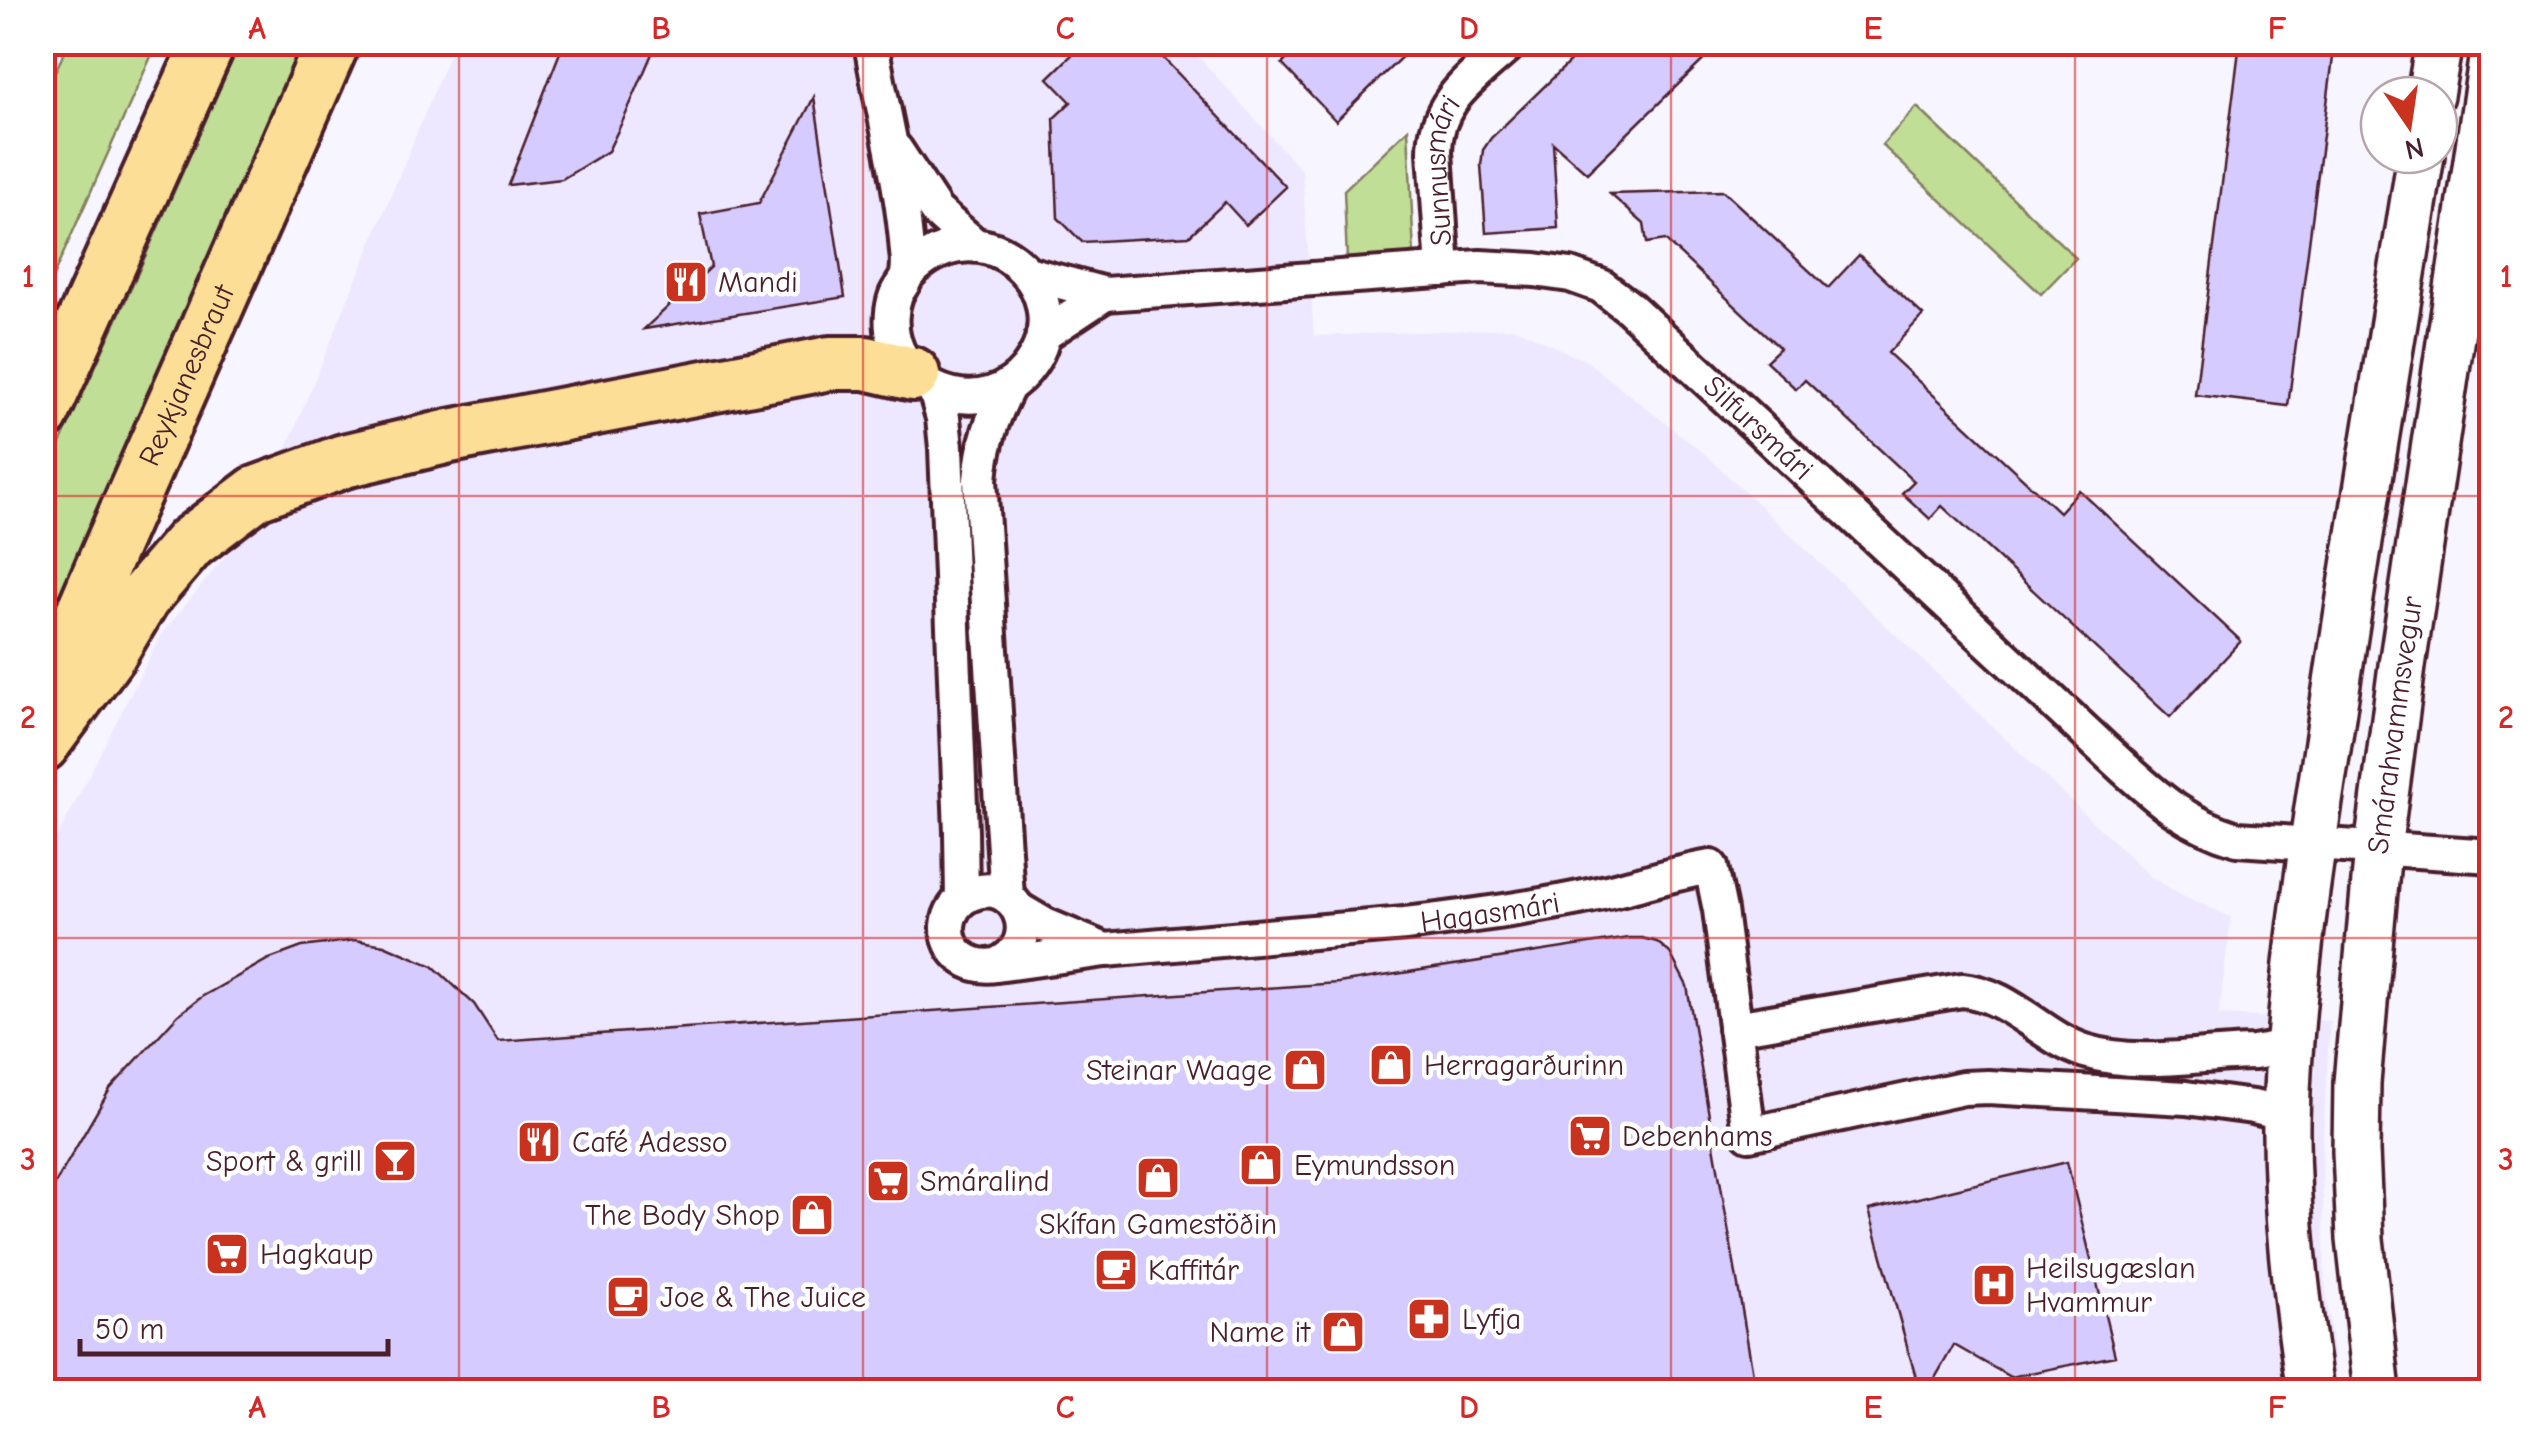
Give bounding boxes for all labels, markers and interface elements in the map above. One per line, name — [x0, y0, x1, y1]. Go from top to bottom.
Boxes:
text: A — [248, 10, 266, 47]
text: B — [651, 10, 671, 47]
text: C — [1055, 10, 1075, 47]
text: D — [1459, 10, 1479, 47]
text: E — [1864, 10, 1883, 47]
text: F — [2268, 10, 2287, 47]
north arrow — [2359, 75, 2459, 175]
street label: Sunnusmári — [1417, 89, 1468, 247]
text: N — [2402, 131, 2427, 166]
text: 1 — [22, 258, 34, 295]
text: 1 — [2500, 258, 2512, 295]
restaurant icon: Mandi — [663, 259, 709, 305]
place label: Mandi — [718, 265, 798, 300]
street label: Reykjanesbraut — [132, 278, 243, 471]
street label: Silfursmári — [1696, 368, 1820, 488]
street label: Smárahvammsvegur — [2361, 594, 2430, 856]
text: 2 — [20, 699, 36, 736]
text: 2 — [2498, 699, 2514, 736]
street label: Hagasmári — [1418, 885, 1562, 940]
shop icon: Herragarðurinn — [1368, 1042, 1414, 1088]
shop icon: Steinar Waage — [1282, 1047, 1328, 1093]
place label: Herragarðurinn — [1424, 1048, 1624, 1083]
place label: Steinar Waage — [1086, 1053, 1272, 1088]
supermarket icon: Debenhams — [1567, 1113, 1613, 1159]
restaurant icon: Café Adesso — [516, 1119, 562, 1165]
place label: Debenhams — [1622, 1119, 1772, 1154]
place label: Café Adesso — [572, 1125, 728, 1160]
bar icon: Sport & grill — [372, 1138, 418, 1184]
text: 3 — [20, 1141, 36, 1178]
text: 3 — [2498, 1141, 2514, 1178]
shop icon: Eymundsson — [1238, 1142, 1284, 1188]
place label: Sport & grill — [206, 1144, 362, 1179]
place label: Eymundsson — [1294, 1148, 1455, 1183]
shop icon: Skífan Gamestöðin — [1135, 1155, 1181, 1201]
supermarket icon: Smáralind — [865, 1158, 911, 1204]
place label: Smáralind — [920, 1164, 1050, 1199]
shop icon: The Body Shop — [789, 1192, 835, 1238]
place label: The Body Shop — [585, 1198, 780, 1233]
place label: Skífan Gamestöðin — [1039, 1207, 1277, 1242]
supermarket icon: Hagkaup — [204, 1231, 250, 1277]
place label: Hagkaup — [260, 1237, 374, 1272]
cafe icon: Kaffitár — [1093, 1247, 1139, 1293]
place label: Heilsugæslan Hvammur — [2026, 1251, 2196, 1320]
place label: Kaffitár — [1148, 1253, 1239, 1288]
hospital icon: Heilsugæslan Hvammur — [1971, 1262, 2017, 1308]
cafe icon: Joe & The Juice — [605, 1274, 651, 1320]
place label: Joe & The Juice — [660, 1280, 866, 1315]
scale bar — [80, 1294, 388, 1356]
pharmacy icon: Lyfja — [1406, 1296, 1452, 1342]
place label: Lyfja — [1462, 1302, 1521, 1337]
shop icon: Name it — [1320, 1309, 1366, 1355]
text: 50 m — [95, 1312, 164, 1347]
place label: Name it — [1210, 1315, 1311, 1350]
text: A — [248, 1389, 266, 1426]
text: B — [651, 1389, 671, 1426]
text: C — [1055, 1389, 1075, 1426]
text: D — [1459, 1389, 1479, 1426]
text: E — [1864, 1389, 1883, 1426]
text: F — [2268, 1389, 2287, 1426]

